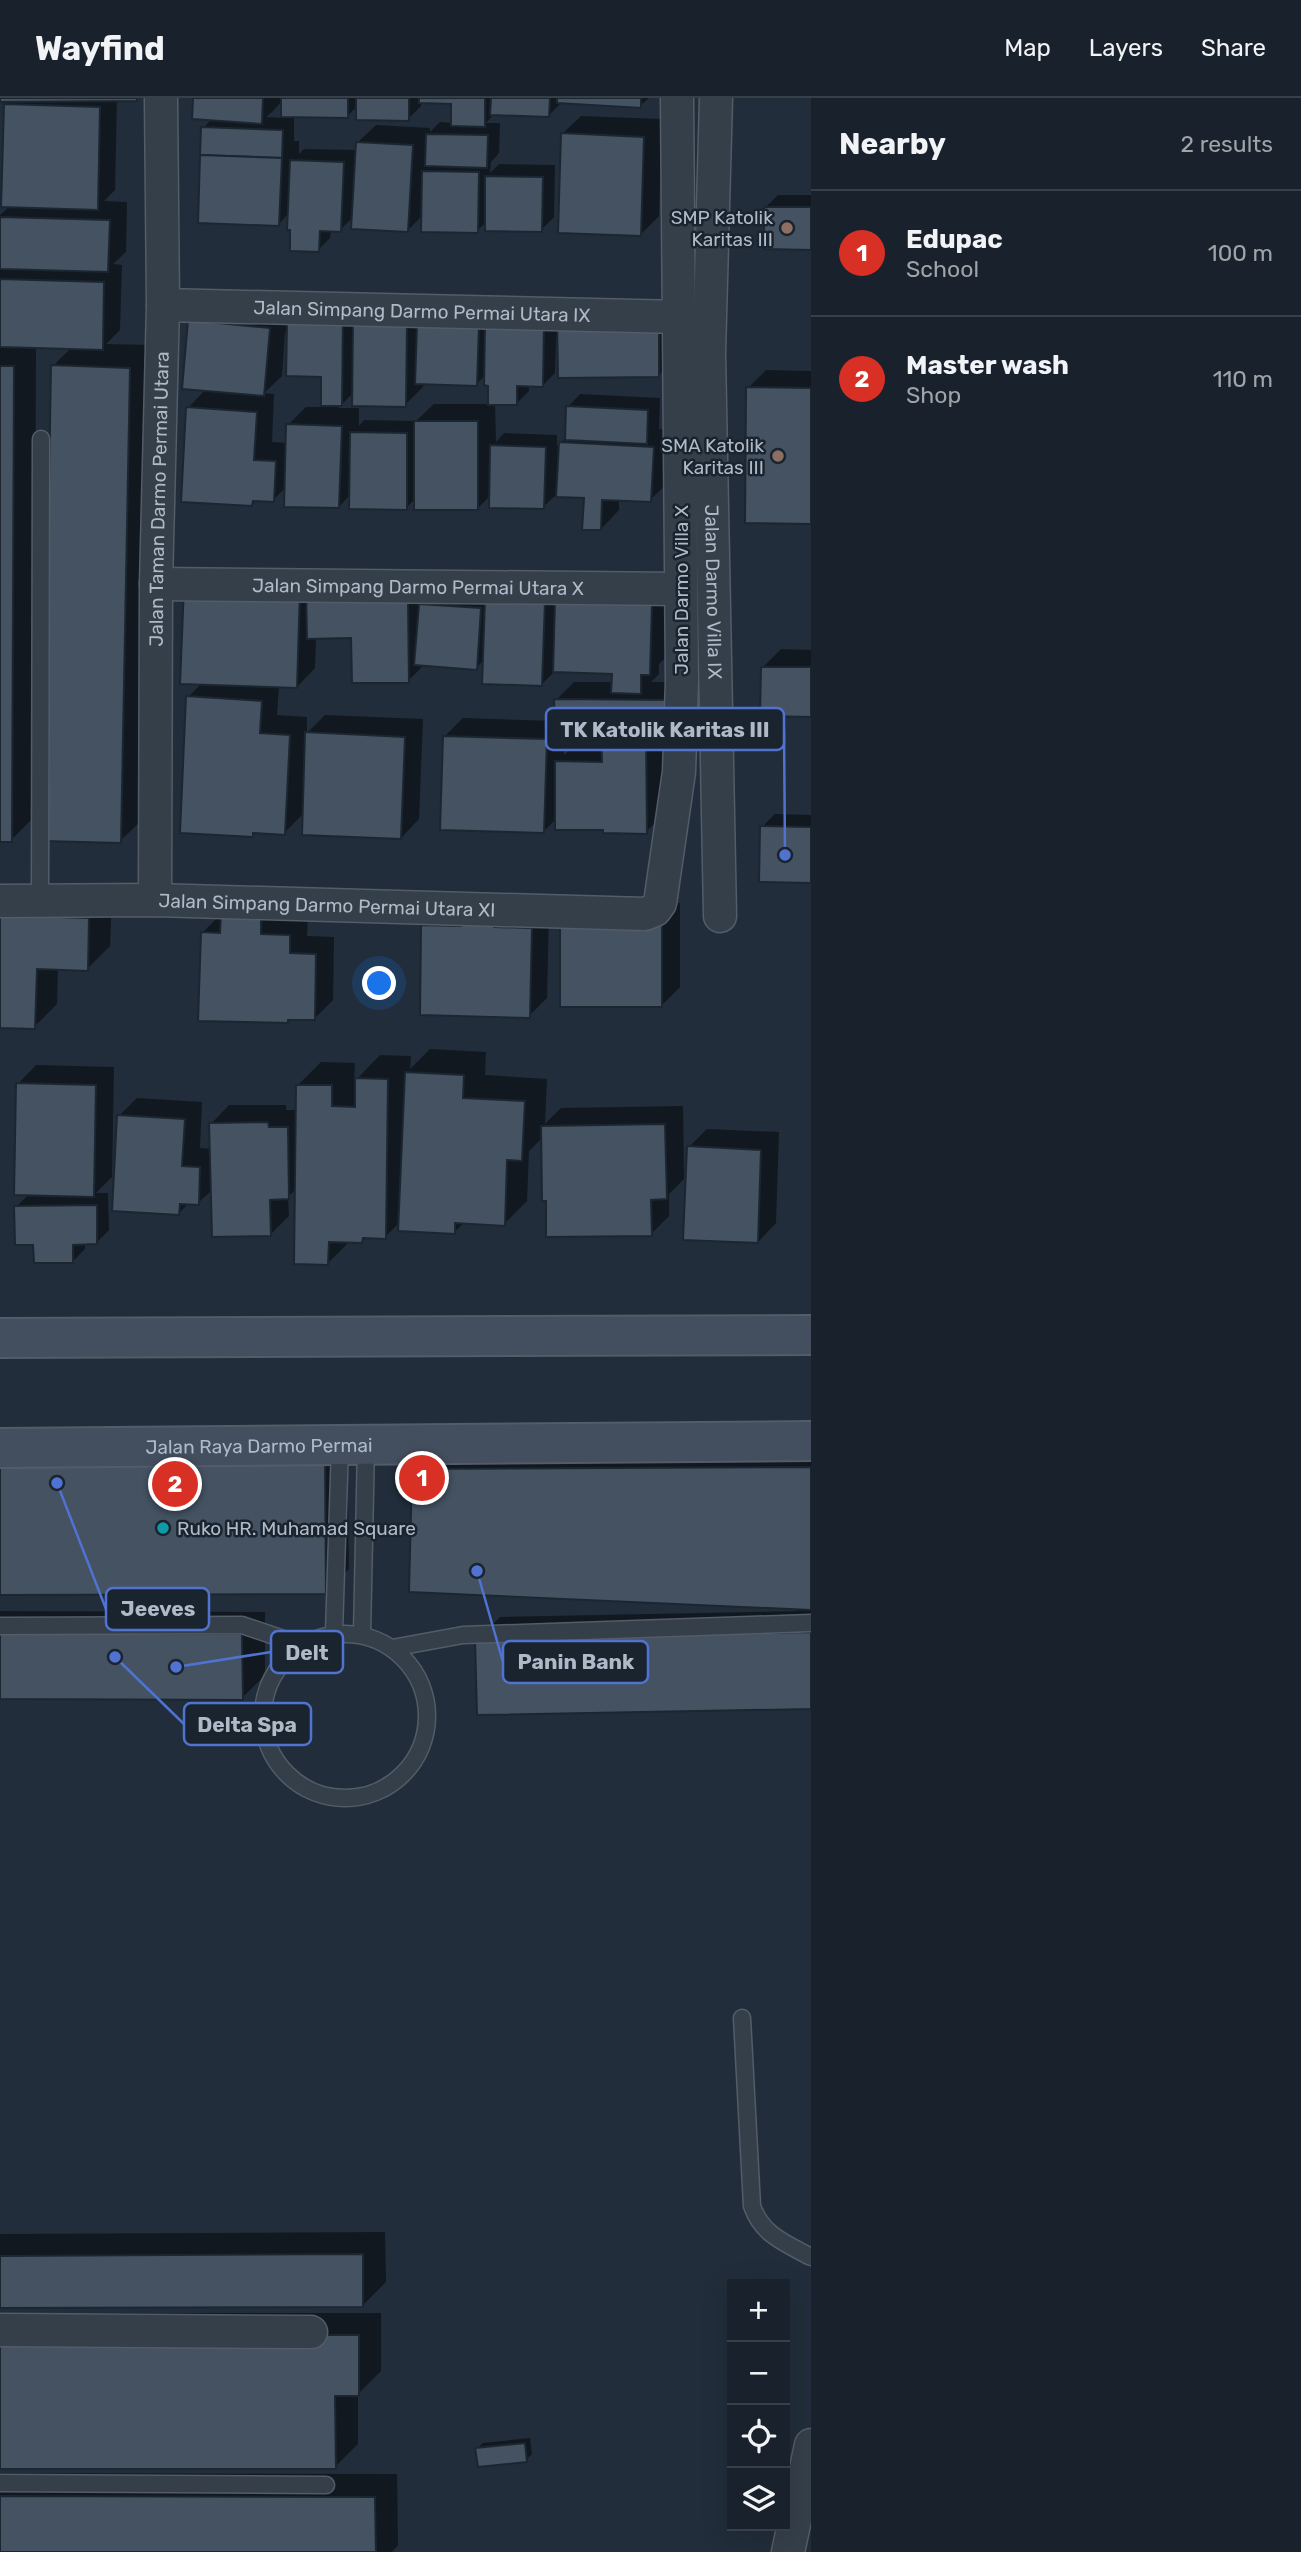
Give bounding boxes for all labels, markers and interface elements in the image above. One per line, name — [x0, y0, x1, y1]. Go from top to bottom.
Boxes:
text: Wayfind — [35, 29, 165, 68]
text: Map — [1004, 34, 1051, 62]
text: Layers — [1089, 34, 1163, 62]
text: Share — [1201, 34, 1266, 62]
text: Nearby — [839, 126, 946, 162]
text: 2 results — [1181, 130, 1273, 158]
place label: SMP Katolik Karitas III — [671, 206, 773, 251]
marker: SMP Katolik Karitas III — [779, 220, 795, 236]
text: Edupac — [906, 224, 1003, 255]
text: 1 — [856, 239, 868, 267]
text: 100 m — [1208, 239, 1273, 267]
text: School — [906, 255, 979, 283]
street label: Jalan Simpang Darmo Permai Utara IX — [253, 296, 591, 327]
text: Master wash — [906, 350, 1069, 381]
street label: Jalan Taman Darmo Permai Utara — [145, 351, 174, 647]
text: 2 — [855, 365, 869, 393]
text: 110 m — [1213, 365, 1273, 393]
text: Shop — [906, 381, 961, 409]
place label: SMA Katolik Karitas III — [661, 434, 764, 479]
marker: SMA Katolik Karitas III — [770, 448, 786, 464]
street label: Jalan Darmo Villa IX — [700, 504, 726, 680]
street label: Jalan Darmo Villa X — [670, 505, 693, 675]
street label: Jalan Simpang Darmo Permai Utara X — [252, 574, 584, 600]
callout: TK Katolik Karitas III — [546, 708, 784, 750]
text: TK Katolik Karitas III — [560, 717, 770, 742]
street label: Jalan Simpang Darmo Permai Utara XI — [158, 889, 496, 922]
your location — [362, 966, 396, 1000]
street label: Jalan Raya Darmo Permai — [145, 1434, 373, 1459]
pin: 1 — [399, 1452, 445, 1504]
pin: 2 — [152, 1458, 198, 1510]
place label: Ruko HR. Muhamad Square — [177, 1517, 416, 1540]
marker: Ruko HR. Muhamad Square — [155, 1520, 171, 1536]
callout: Jeeves — [106, 1588, 209, 1630]
text: Jeeves — [121, 1596, 195, 1621]
callout: Delt — [271, 1631, 343, 1673]
text: Delt — [285, 1640, 329, 1665]
callout: Panin Bank — [503, 1641, 648, 1683]
text: Panin Bank — [518, 1649, 635, 1674]
callout: Delta Spa — [184, 1703, 311, 1745]
text: Delta Spa — [197, 1712, 297, 1737]
map controls — [727, 2279, 790, 2531]
button: + — [727, 2279, 790, 2342]
button: − — [727, 2342, 790, 2405]
button: locate — [727, 2405, 790, 2468]
button: layers — [727, 2468, 790, 2531]

